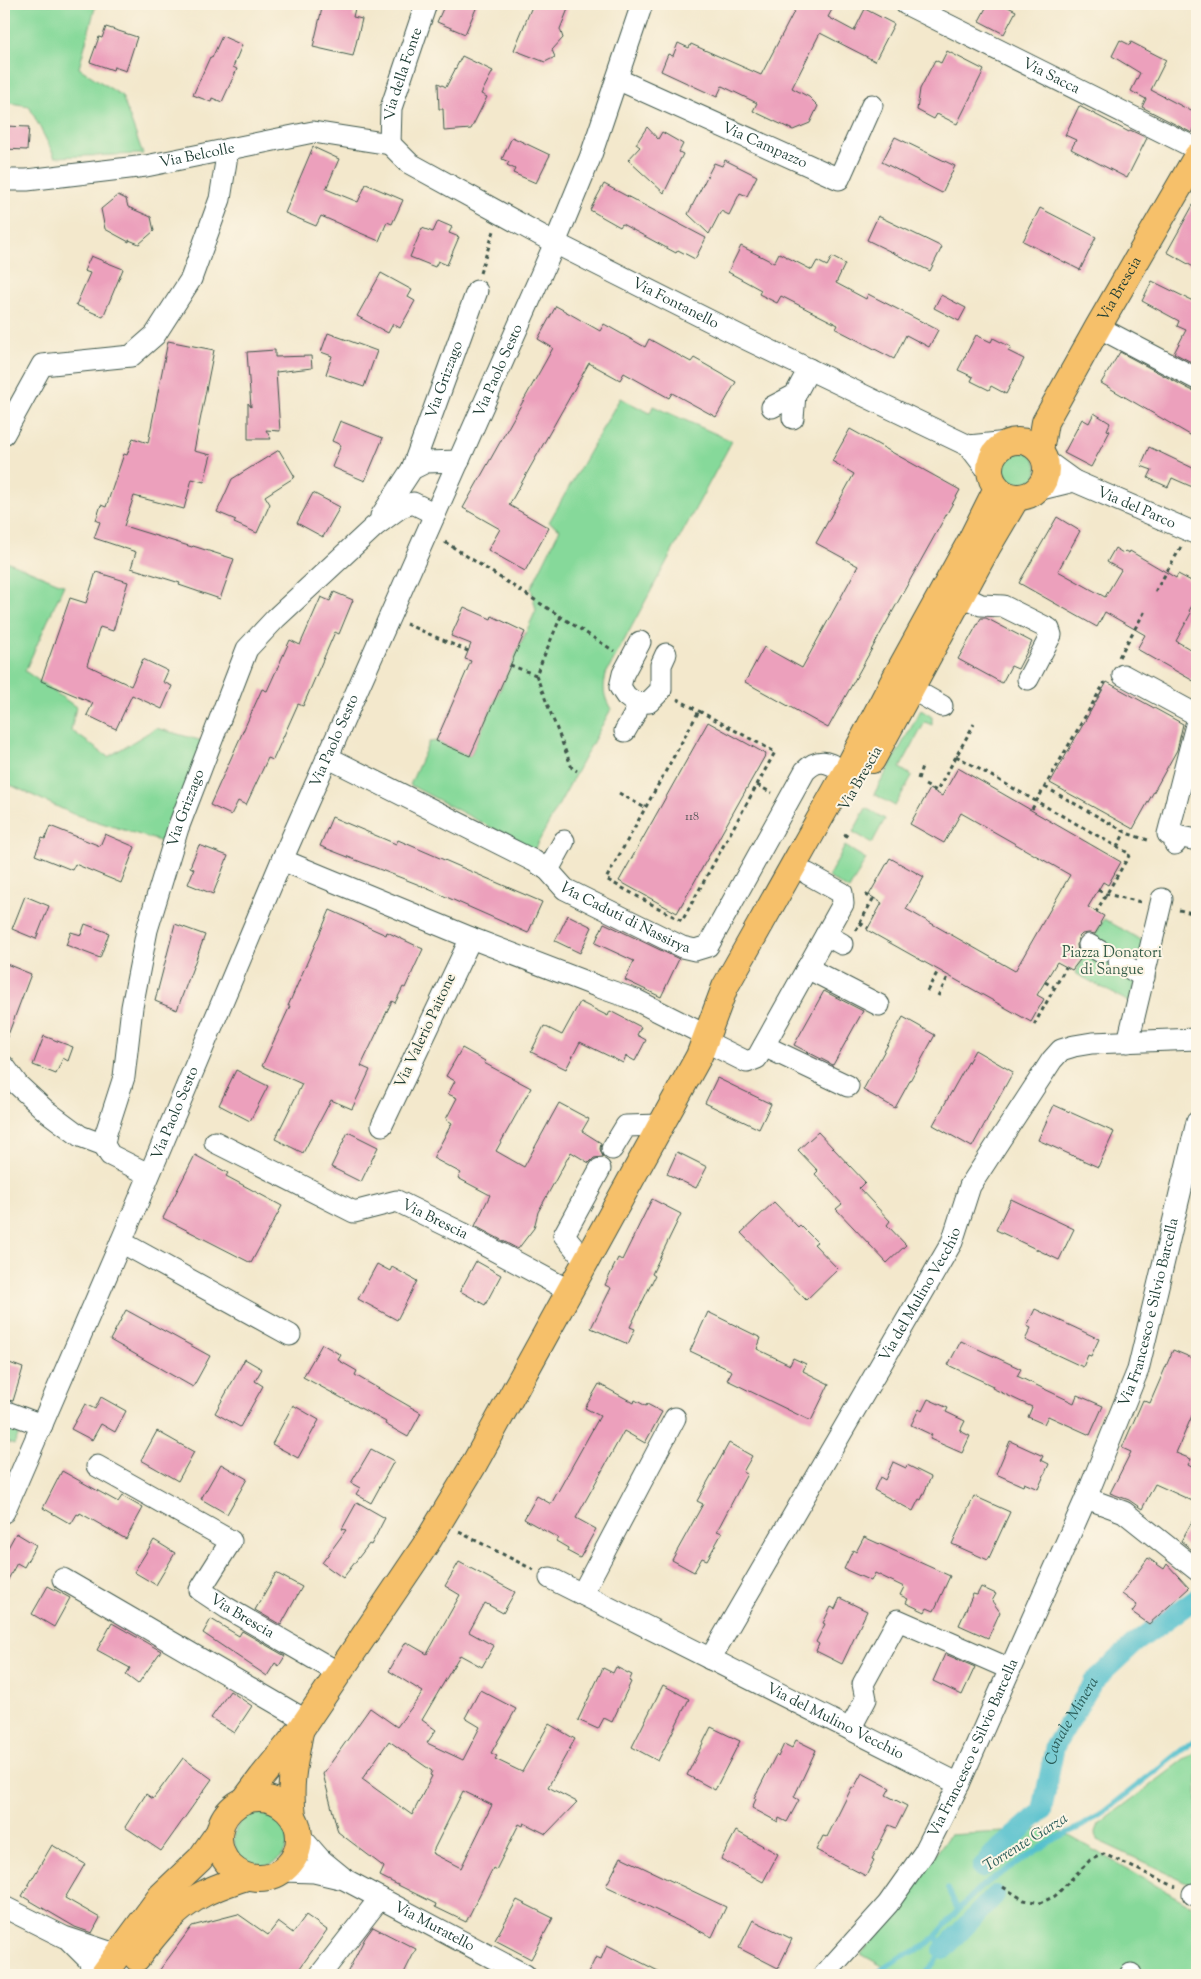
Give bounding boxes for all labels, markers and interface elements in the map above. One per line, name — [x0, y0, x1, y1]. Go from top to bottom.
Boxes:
street label: Via della Fonte — [380, 25, 428, 121]
street label: Via Sacca — [1019, 53, 1083, 99]
street label: Via Campazzo — [719, 117, 811, 174]
street label: Via Belcolle — [158, 138, 237, 173]
street label: Via Brescia — [1093, 253, 1147, 325]
street label: Via Fontanello — [628, 273, 722, 334]
street label: Via Paolo Sesto — [469, 321, 528, 420]
street label: Via Grizzago — [421, 338, 468, 422]
street label: Via del Parco — [1094, 482, 1179, 534]
street label: Via Paolo Sesto — [305, 691, 364, 791]
street label: Via Brescia — [834, 743, 888, 815]
street label: Via Grizzago — [162, 766, 210, 850]
house number: 118 — [685, 808, 699, 826]
street label: Via Caduti di Nassirya — [553, 877, 692, 959]
park label: Piazza Donatori di Sangue — [1062, 943, 1162, 981]
street label: Via Valerio Paitone — [390, 970, 462, 1092]
street label: Via Paolo Sesto — [146, 1063, 204, 1163]
street label: Via Brescia — [398, 1194, 472, 1245]
street label: Via Francesco e Silvio Barcella — [1114, 1216, 1184, 1410]
street label: Via del Mulino Vecchio — [874, 1225, 966, 1366]
street label: Via Brescia — [206, 1589, 278, 1644]
street label: Via Francesco e Silvio Barcella — [923, 1655, 1024, 1841]
water label: Canale Minera — [1040, 1673, 1105, 1767]
street label: Via del Mulino Vecchio — [763, 1678, 907, 1765]
water label: Torrente Garza — [979, 1808, 1073, 1878]
street label: Via Muratello — [390, 1897, 478, 1957]

